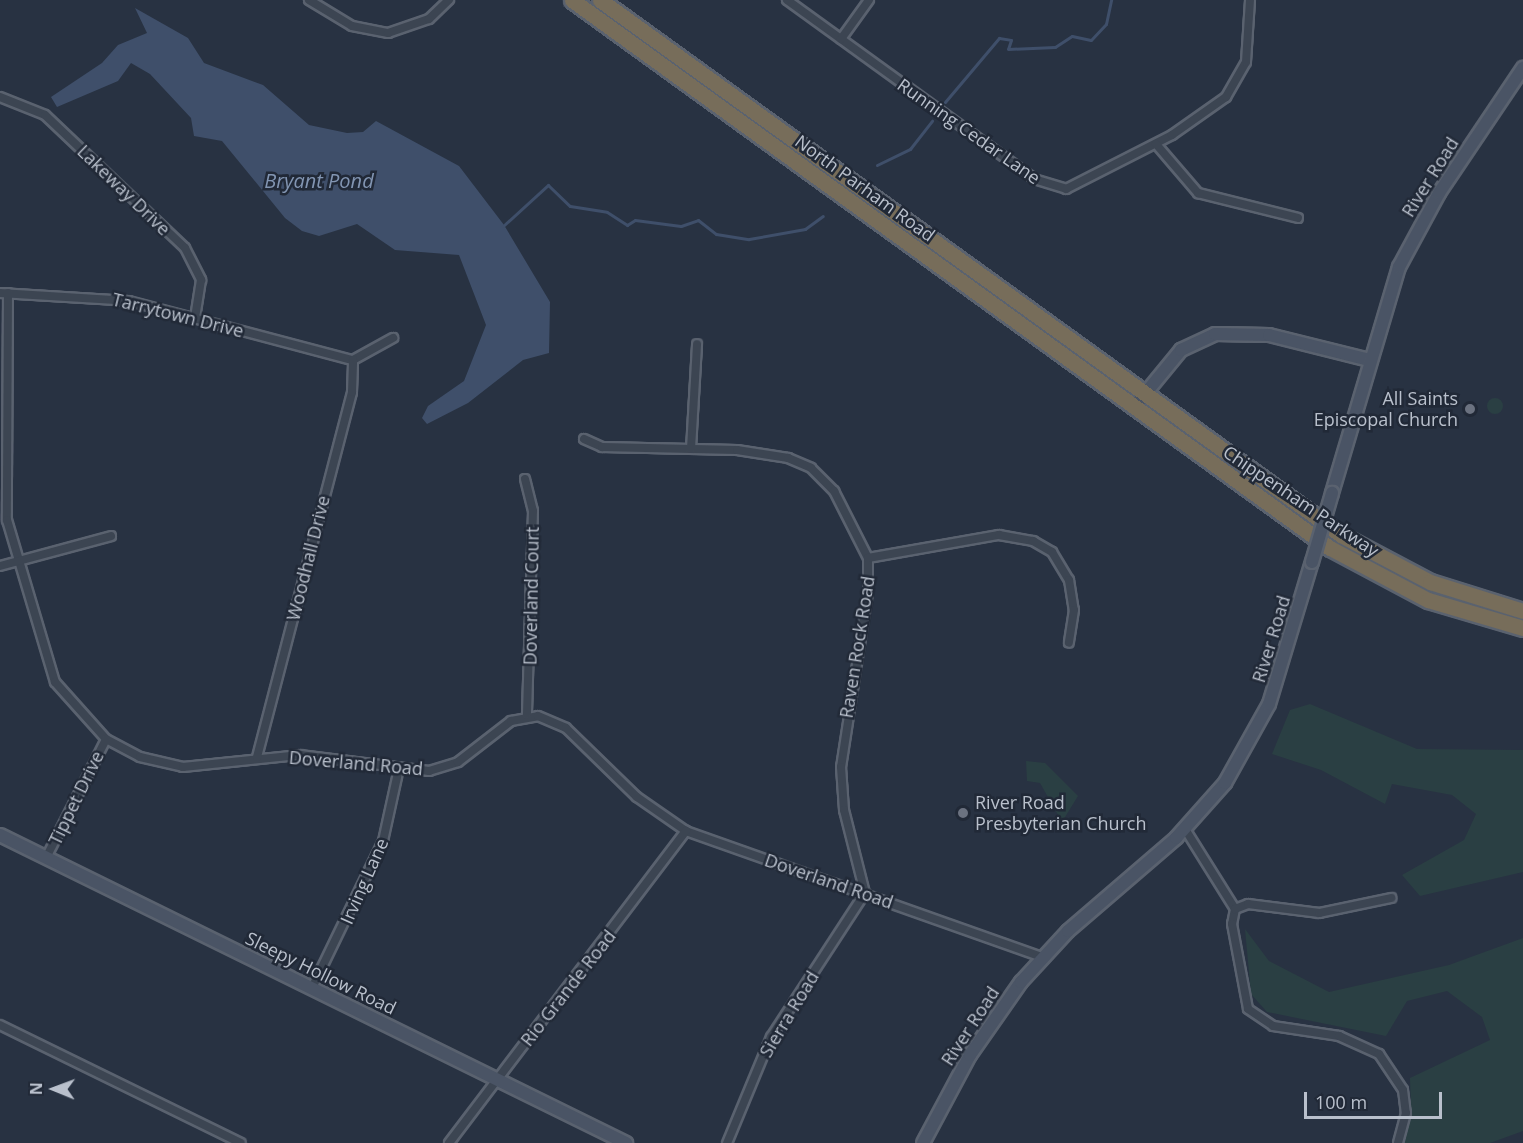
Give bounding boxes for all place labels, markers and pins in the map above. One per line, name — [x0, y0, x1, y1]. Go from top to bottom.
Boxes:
place label: All Saints Episcopal Church — [1314, 388, 1458, 430]
marker: All Saints Episcopal Church — [1463, 402, 1477, 416]
place label: River Road Presbyterian Church — [975, 792, 1146, 834]
marker: River Road Presbyterian Church — [956, 806, 970, 820]

